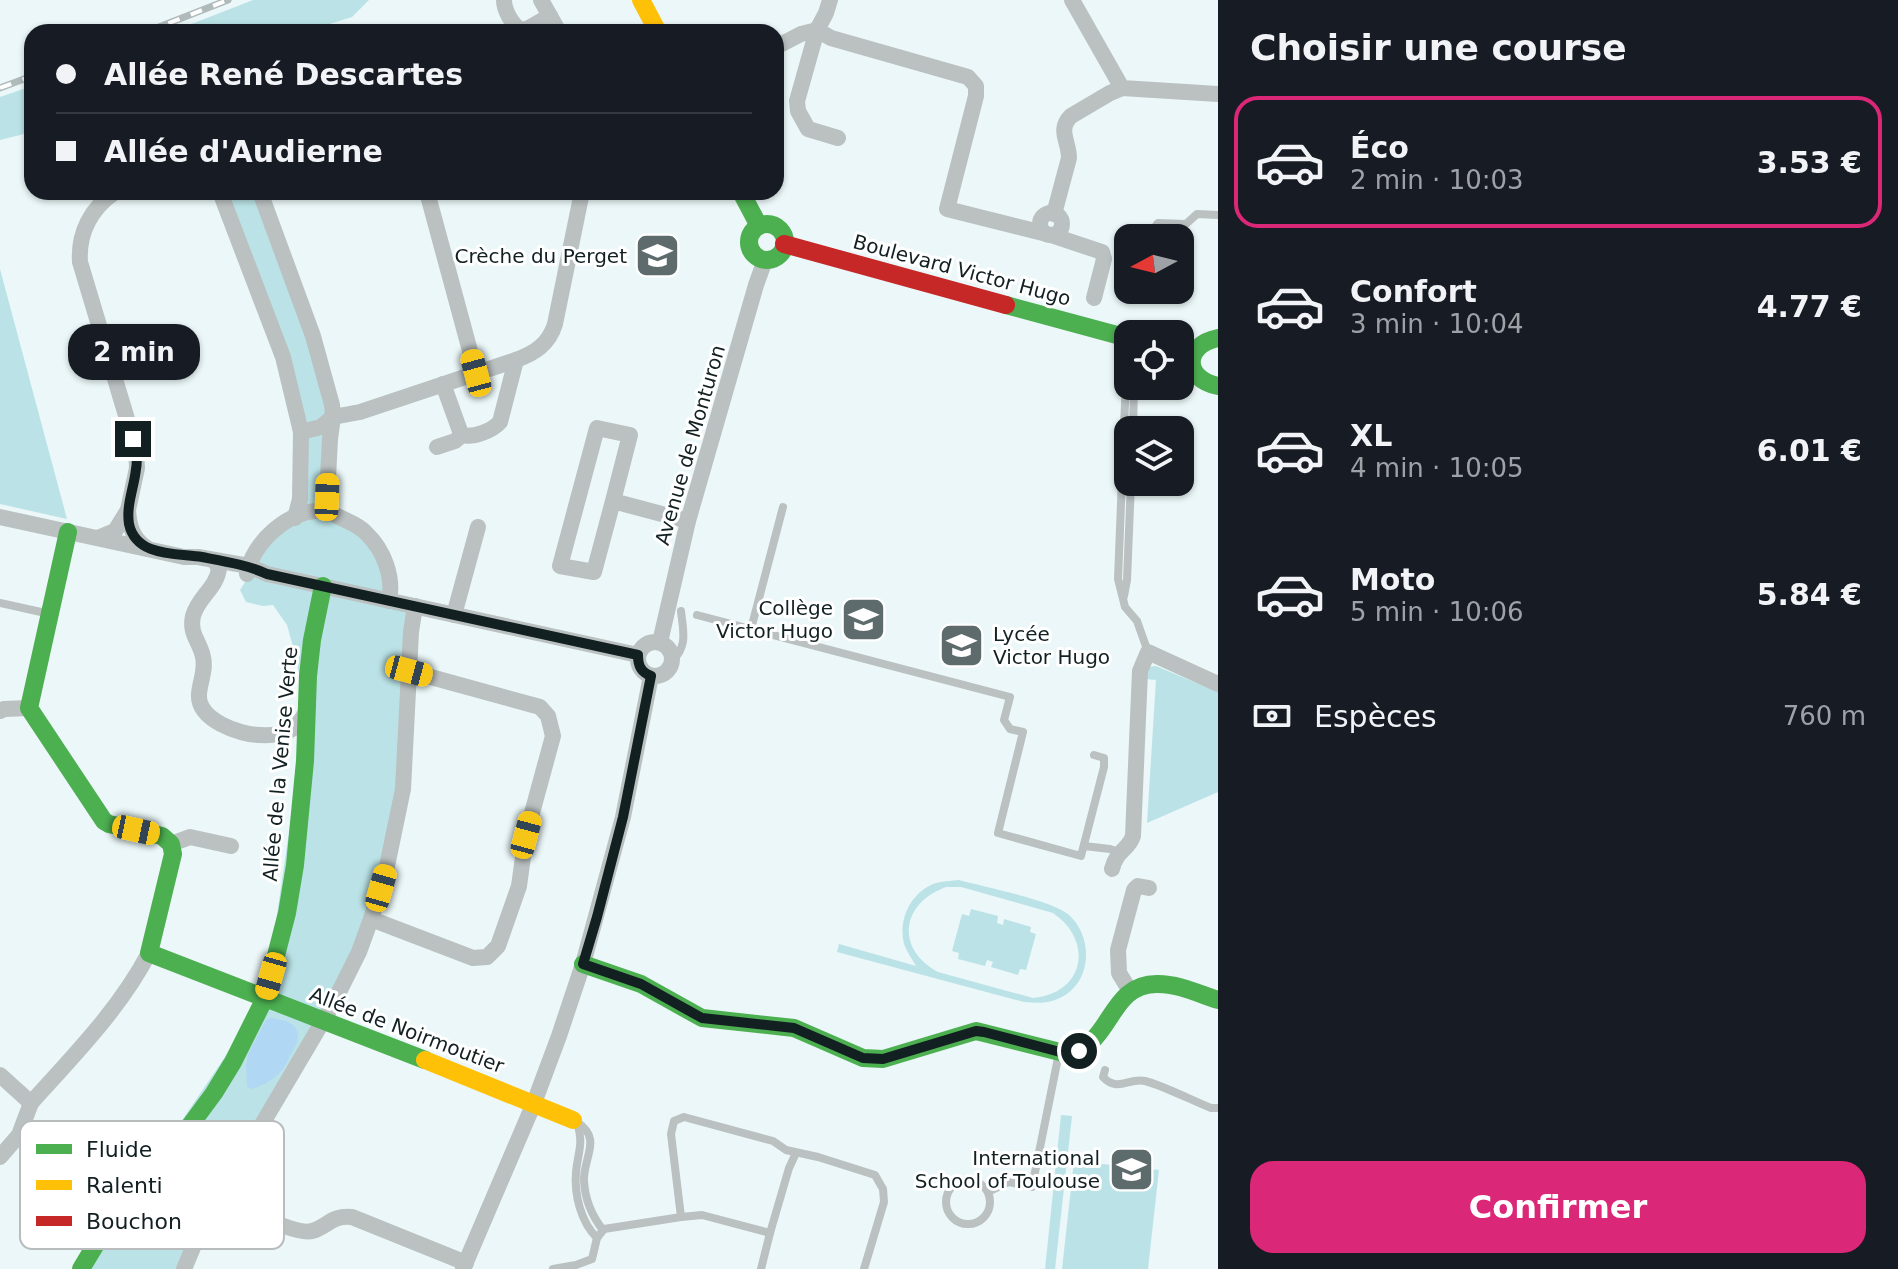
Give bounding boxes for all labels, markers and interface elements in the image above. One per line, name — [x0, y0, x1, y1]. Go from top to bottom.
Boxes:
text: Choisir une course — [1250, 27, 1627, 68]
text: Allée René Descartes — [104, 57, 463, 92]
icon: car — [1254, 126, 1326, 198]
text: Éco — [1350, 130, 1409, 165]
text: Allée d'Audierne — [104, 134, 383, 169]
text: 3.53 € — [1757, 145, 1862, 180]
text: 2 min · 10:03 — [1350, 165, 1524, 195]
north arrow — [1114, 224, 1194, 304]
map controls — [1114, 224, 1194, 496]
street label: Boulevard Victor Hugo — [850, 229, 1074, 311]
school or university icon: Crèche du Perget — [634, 232, 682, 280]
place label: Crèche du Perget — [455, 244, 627, 268]
icon: car — [1254, 270, 1326, 342]
text: Confort — [1350, 274, 1477, 309]
text: 4.77 € — [1757, 289, 1862, 324]
text: 3 min · 10:04 — [1350, 309, 1524, 339]
button: locate — [1114, 320, 1194, 400]
callout: 2 min — [67, 323, 199, 379]
text: 2 min — [93, 337, 175, 367]
street label: Avenue de Monturon — [650, 342, 730, 548]
car — [458, 347, 494, 399]
icon: car — [1254, 414, 1326, 486]
button: layers — [1114, 416, 1194, 496]
text: XL — [1350, 418, 1392, 453]
route end — [115, 421, 151, 457]
text: 6.01 € — [1757, 433, 1862, 468]
text: 4 min · 10:05 — [1350, 453, 1524, 483]
car — [314, 473, 340, 521]
icon: car — [1254, 558, 1326, 630]
text: Moto — [1350, 562, 1435, 597]
text: 5.84 € — [1757, 577, 1862, 612]
place label: Collège Victor Hugo — [716, 596, 833, 643]
school or university icon: Collège Victor Hugo — [840, 596, 888, 644]
text: 5 min · 10:06 — [1350, 597, 1524, 627]
school or university icon: Lycée Victor Hugo — [938, 622, 986, 670]
place label: Lycée Victor Hugo — [993, 622, 1110, 669]
street label: Allée de la Venise Verte — [258, 645, 302, 883]
car — [383, 653, 435, 689]
icon: cash — [1250, 694, 1294, 738]
text: Espèces — [1314, 699, 1437, 734]
text: 760 m — [1783, 701, 1866, 731]
car — [508, 809, 544, 861]
car — [110, 813, 162, 847]
car — [363, 862, 399, 914]
car — [253, 950, 289, 1002]
street label: Allée de Noirmoutier — [307, 982, 508, 1078]
route start — [1061, 1033, 1097, 1069]
legend — [20, 1121, 284, 1249]
text: Fluide — [86, 1137, 152, 1162]
school or university icon: International School of Toulouse — [1107, 1145, 1155, 1193]
place label: International School of Toulouse — [915, 1146, 1100, 1193]
button: Confirmer — [1250, 1161, 1866, 1253]
text: Ralenti — [86, 1173, 163, 1198]
text: Bouchon — [86, 1209, 182, 1234]

